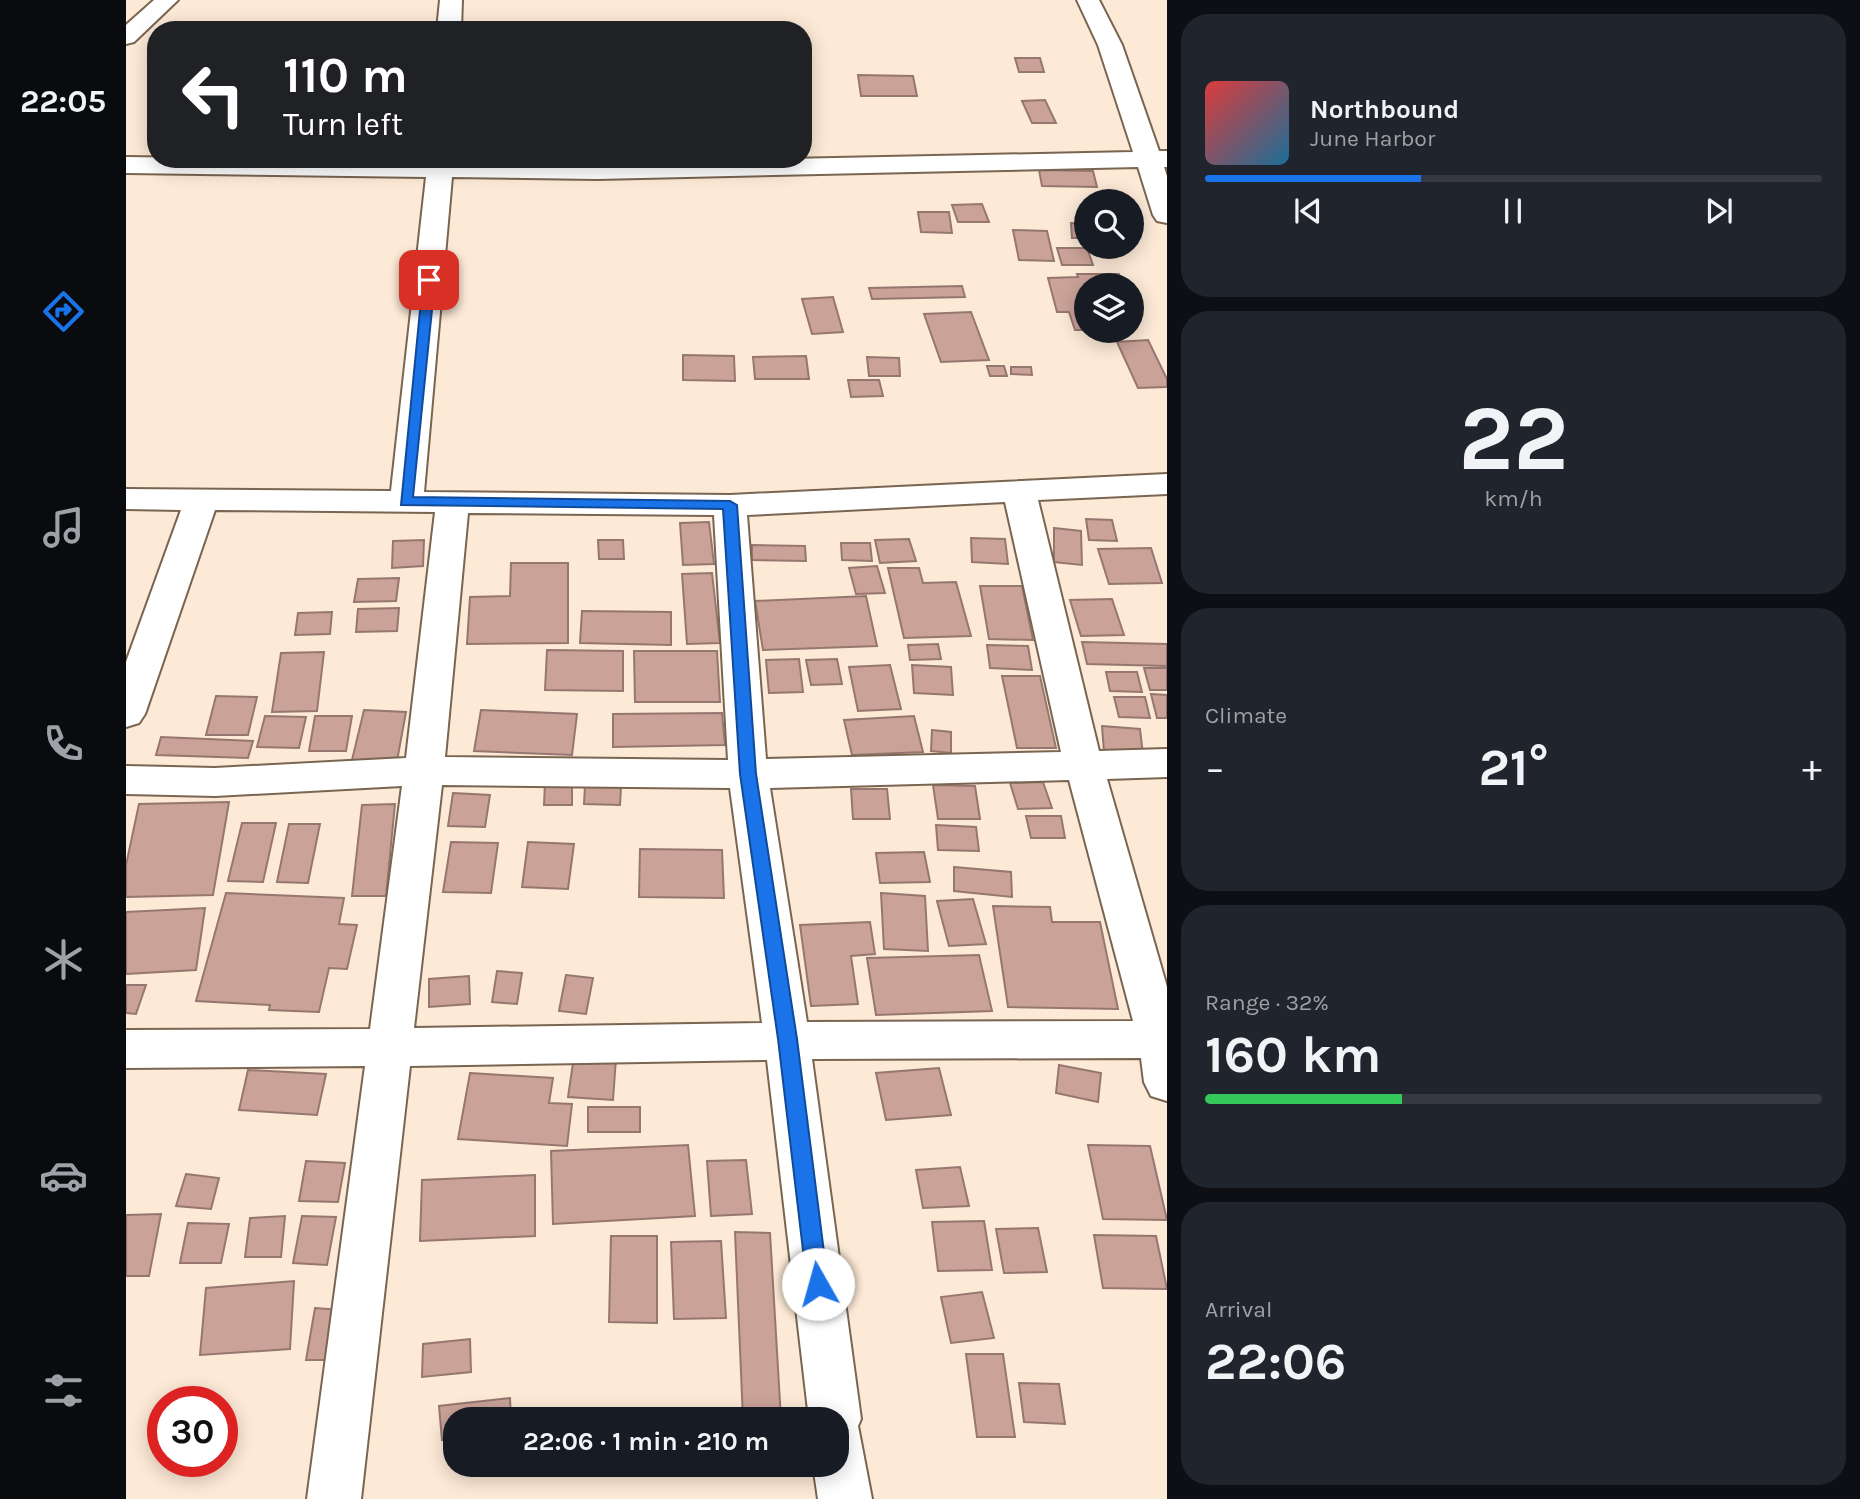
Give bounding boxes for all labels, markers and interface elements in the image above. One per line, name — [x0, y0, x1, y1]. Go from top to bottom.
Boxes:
text: 110 m — [283, 47, 408, 104]
icon: left — [168, 49, 259, 140]
text: 22:05 — [20, 83, 106, 120]
text: Northbound — [1310, 94, 1459, 125]
text: Turn left — [283, 106, 403, 143]
text: June Harbor — [1310, 125, 1435, 152]
map controls — [1074, 189, 1144, 343]
button: search — [1074, 189, 1144, 259]
icon: previous — [1289, 192, 1327, 230]
icon: pause — [1494, 192, 1532, 230]
icon: next — [1700, 192, 1738, 230]
pin — [399, 250, 459, 310]
icon: arrive — [410, 261, 448, 299]
button: layers — [1074, 273, 1144, 343]
icon: directions — [39, 287, 88, 336]
text: 22 — [1458, 386, 1569, 492]
text: km/h — [1484, 485, 1543, 512]
icon: music — [39, 503, 88, 552]
text: Climate — [1205, 702, 1287, 729]
icon: phone — [39, 719, 88, 768]
text: 21° — [1478, 737, 1549, 798]
text: − — [1205, 746, 1225, 791]
text: + — [1802, 746, 1822, 791]
icon: climate — [39, 935, 88, 984]
text: Range · 32% — [1205, 989, 1329, 1016]
text: 160 km — [1205, 1024, 1381, 1085]
icon: car — [39, 1151, 88, 1200]
position arrow — [781, 1247, 855, 1321]
text: Arrival — [1205, 1296, 1272, 1323]
text: 22:06 — [1205, 1331, 1346, 1392]
icon: filters — [39, 1366, 88, 1415]
speed limit sign: 30 — [147, 1386, 238, 1477]
text: 22:06 · 1 min · 210 m — [523, 1426, 769, 1457]

